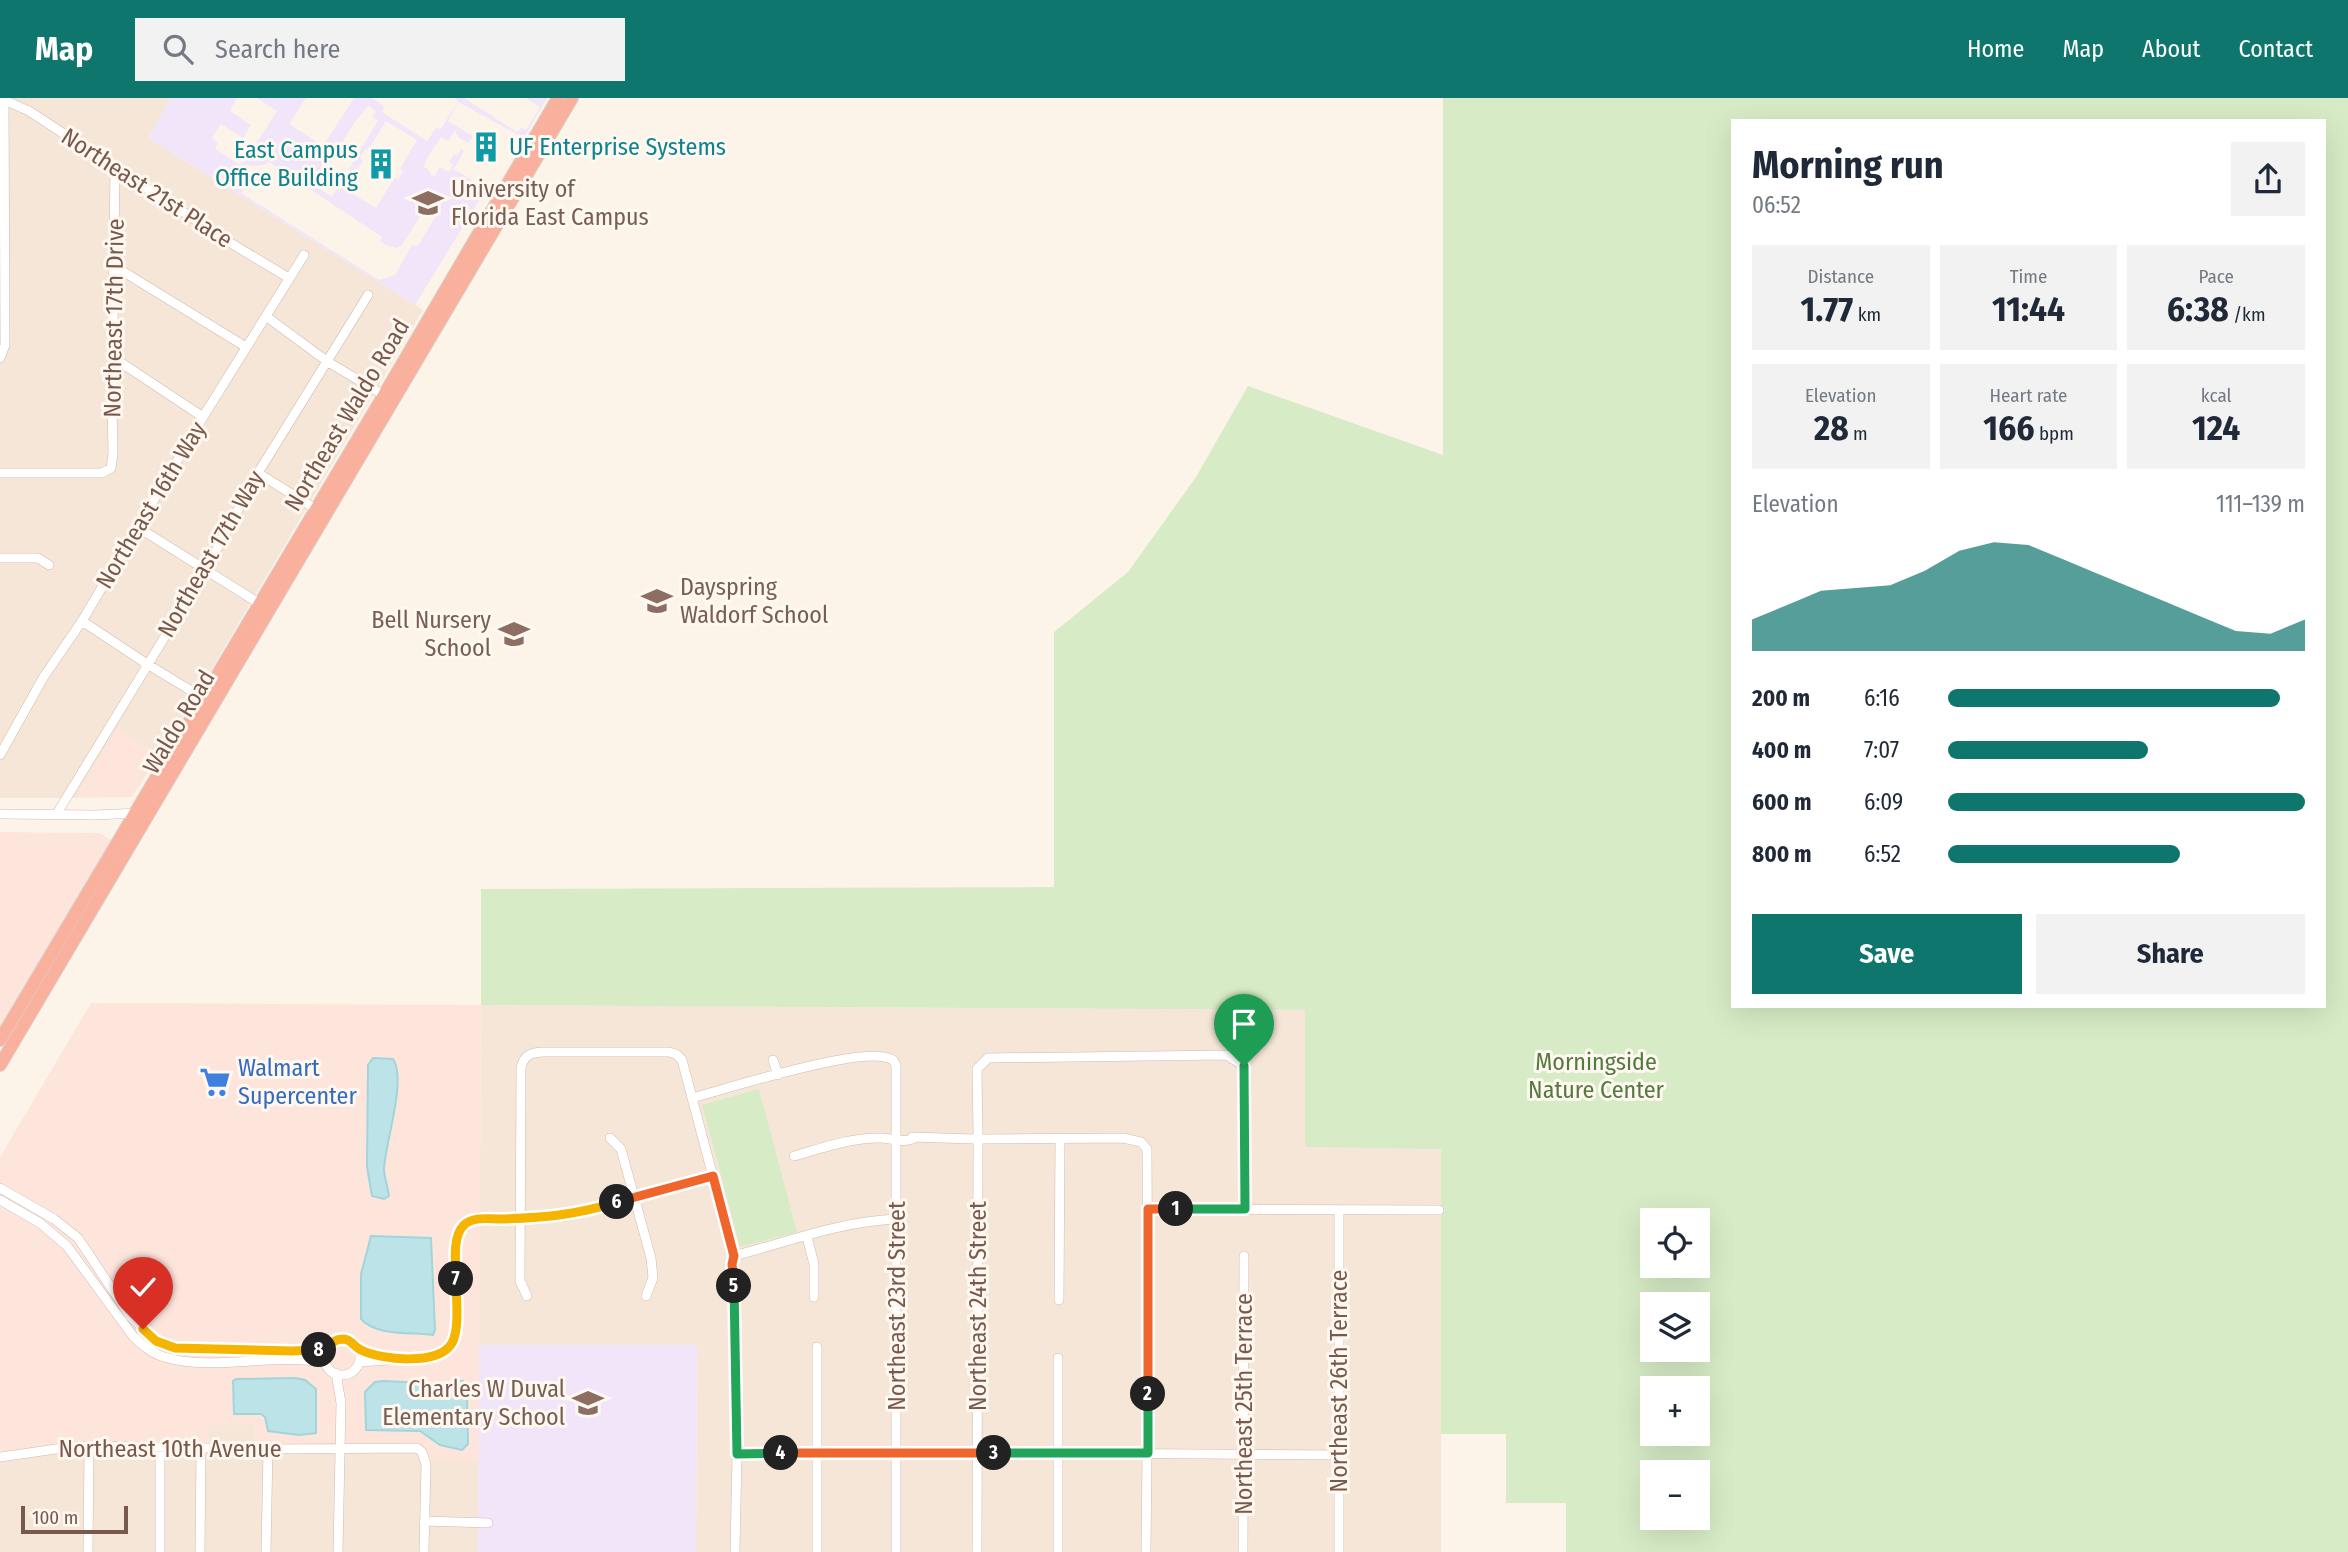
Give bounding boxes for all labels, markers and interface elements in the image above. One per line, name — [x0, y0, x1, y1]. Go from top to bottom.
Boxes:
search box — [135, 18, 625, 81]
text: Map — [35, 29, 93, 69]
icon: search — [159, 30, 197, 68]
text: Search here — [215, 34, 340, 65]
text: Home — [1967, 35, 2024, 63]
text: Map — [2062, 35, 2104, 63]
text: About — [2142, 35, 2200, 63]
text: Contact — [2238, 35, 2313, 63]
street label: Northeast 21st Place — [56, 122, 238, 254]
building icon: UF Enterprise Systems — [469, 130, 503, 164]
place label: UF Enterprise Systems — [509, 133, 726, 161]
place label: East Campus Office Building — [215, 136, 359, 192]
text: Morning run — [1752, 142, 1944, 188]
button: share — [2231, 142, 2305, 216]
building icon: East Campus Office Building — [364, 147, 398, 181]
place label: University of Florida East Campus — [451, 175, 649, 231]
school or university icon: University of Florida East Campus — [411, 186, 445, 220]
text: 06:52 — [1752, 191, 1801, 219]
street label: Northeast 17th Drive — [98, 218, 130, 418]
text: Distance — [1808, 265, 1874, 288]
text: Time — [2010, 265, 2047, 288]
text: Pace — [2198, 265, 2234, 288]
text: 1.77 — [1800, 288, 1853, 330]
text: 11:44 — [1992, 288, 2065, 330]
text: 6:38 — [2167, 288, 2229, 330]
text: km — [1853, 303, 1881, 326]
text: /km — [2229, 303, 2266, 326]
street label: Northeast Waldo Road — [279, 314, 415, 516]
text: Elevation — [1805, 384, 1877, 407]
text: Heart rate — [1989, 384, 2068, 407]
text: kcal — [2201, 384, 2232, 407]
text: 28 — [1814, 407, 1849, 449]
text: 166 — [1983, 407, 2035, 449]
text: 124 — [2192, 407, 2240, 449]
street label: Northeast 16th Way — [90, 416, 212, 594]
text: m — [1849, 422, 1868, 445]
text: bpm — [2035, 422, 2074, 445]
street label: Northeast 17th Way — [152, 466, 270, 642]
text: Elevation — [1752, 490, 1839, 518]
text: 111–139 m — [2216, 490, 2305, 518]
place label: Dayspring Waldorf School — [680, 573, 828, 629]
school or university icon: Dayspring Waldorf School — [640, 584, 674, 618]
place label: Bell Nursery School — [371, 606, 491, 662]
school or university icon: Bell Nursery School — [497, 617, 531, 651]
street label: Waldo Road — [137, 665, 221, 779]
text: 200 m — [1752, 684, 1810, 712]
text: 6:16 — [1864, 684, 1900, 712]
text: 400 m — [1752, 736, 1811, 764]
text: 7:07 — [1864, 736, 1899, 764]
text: 600 m — [1752, 788, 1811, 816]
text: 6:09 — [1864, 788, 1903, 816]
text: 800 m — [1752, 840, 1812, 868]
text: 6:52 — [1864, 840, 1901, 868]
button: Save — [1752, 914, 2022, 994]
button: Share — [2036, 914, 2305, 994]
pin — [1214, 994, 1274, 1066]
icon: arrive — [1225, 1005, 1263, 1043]
park label: Morningside Nature Center — [1528, 1048, 1665, 1104]
place label: Walmart Supercenter — [238, 1054, 357, 1110]
supermarket icon: Walmart Supercenter — [198, 1065, 232, 1099]
pin: 6 — [600, 1184, 634, 1220]
text: 6 — [612, 1190, 621, 1213]
pin: 1 — [1158, 1192, 1194, 1226]
text: 1 — [1171, 1197, 1180, 1220]
street label: Northeast 23rd Street — [883, 1201, 911, 1411]
street label: Northeast 24th Street — [964, 1201, 992, 1411]
map controls — [1640, 1208, 1710, 1530]
button: locate — [1640, 1208, 1710, 1278]
pin — [113, 1257, 173, 1329]
pin: 7 — [438, 1262, 474, 1296]
text: 7 — [451, 1267, 460, 1290]
icon: check — [124, 1268, 162, 1306]
pin: 5 — [716, 1268, 752, 1304]
street label: Northeast 26th Terrace — [1325, 1270, 1353, 1492]
text: 5 — [729, 1274, 738, 1297]
button: layers — [1640, 1292, 1710, 1362]
street label: Northeast 25th Terrace — [1230, 1293, 1258, 1515]
pin: 8 — [302, 1332, 336, 1368]
text: 8 — [313, 1338, 324, 1361]
place label: Charles W Duval Elementary School — [382, 1375, 565, 1431]
pin: 2 — [1130, 1376, 1166, 1412]
button: + — [1640, 1376, 1710, 1446]
text: 2 — [1143, 1382, 1152, 1405]
school or university icon: Charles W Duval Elementary School — [571, 1386, 605, 1420]
street label: Northeast 10th Avenue — [58, 1435, 282, 1463]
pin: 4 — [764, 1436, 798, 1470]
pin: 3 — [976, 1436, 1012, 1470]
text: 4 — [776, 1441, 785, 1464]
text: 3 — [989, 1441, 998, 1464]
button: − — [1640, 1460, 1710, 1530]
scale bar — [21, 1503, 128, 1535]
text: 100 m — [32, 1506, 78, 1529]

